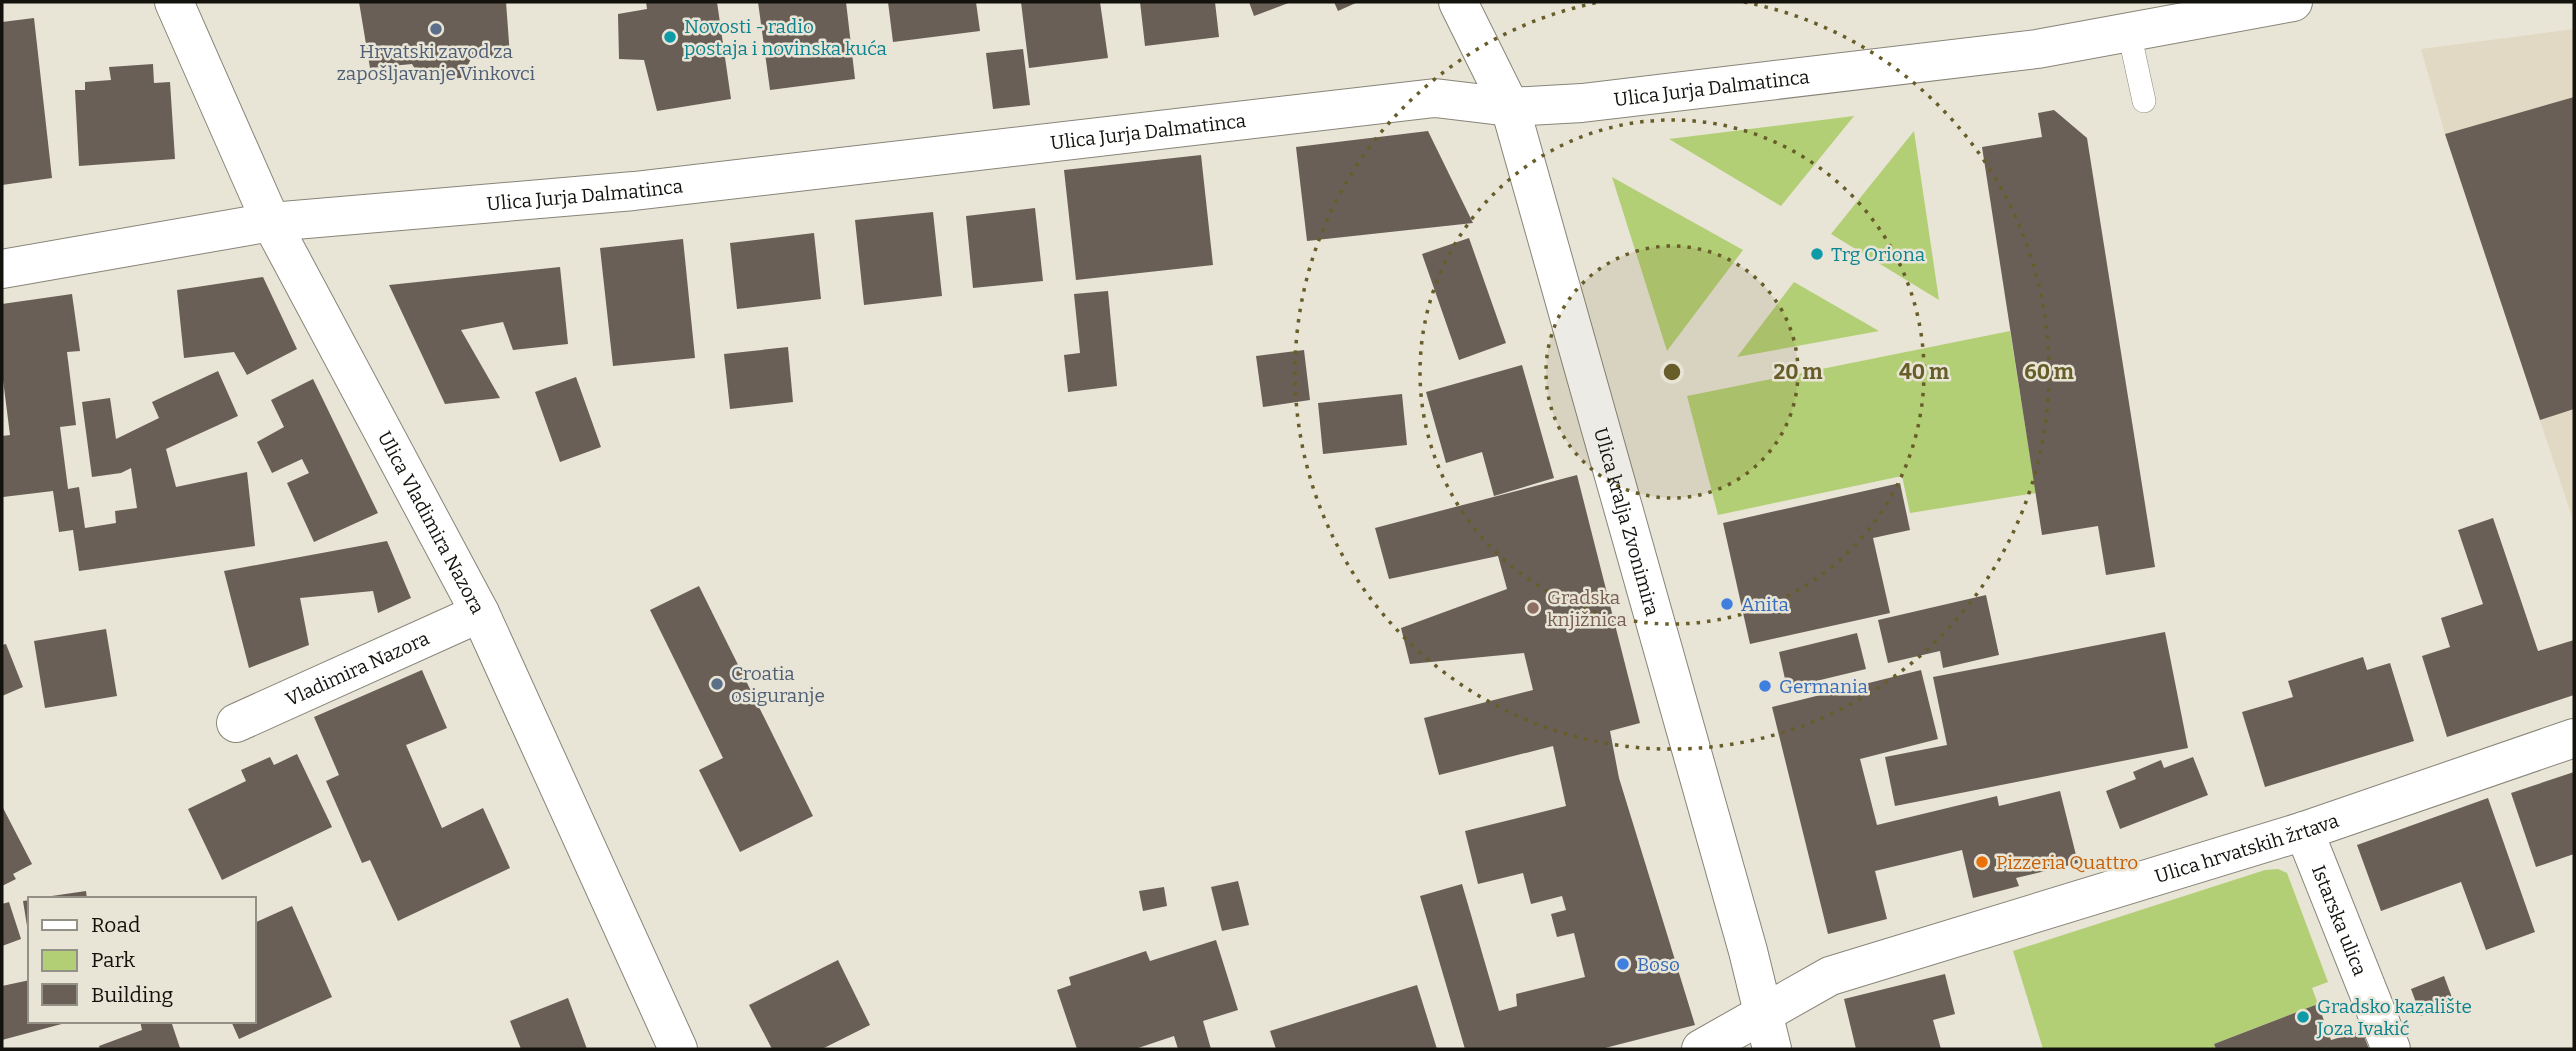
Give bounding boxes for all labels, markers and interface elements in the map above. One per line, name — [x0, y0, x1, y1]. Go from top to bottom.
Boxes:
place label: Novosti - radio postaja i novinska kuća — [684, 15, 888, 60]
marker: Hrvatski zavod za zapošljavanje Vinkovci — [428, 21, 444, 37]
marker: Novosti - radio postaja i novinska kuća — [662, 29, 678, 45]
place label: Hrvatski zavod za zapošljavanje Vinkovci — [337, 40, 536, 85]
street label: Ulica Jurja Dalmatinca — [1613, 65, 1811, 111]
street label: Ulica Jurja Dalmatinca — [1049, 109, 1248, 155]
street label: Ulica Jurja Dalmatinca — [486, 174, 685, 216]
place label: Trg Oriona — [1831, 243, 1926, 266]
marker: Trg Oriona — [1809, 246, 1825, 262]
text: 20 m — [1774, 359, 1822, 385]
text: 40 m — [1899, 359, 1949, 385]
text: 60 m — [2024, 359, 2074, 385]
centre of rings — [1660, 360, 1684, 384]
street label: Ulica kralja Zvonimira — [1589, 425, 1664, 619]
street label: Ulica Vladimira Nazora — [373, 427, 490, 618]
place label: Gradska knjižnica — [1547, 586, 1628, 631]
place label: Anita — [1741, 593, 1789, 616]
marker: Anita — [1719, 596, 1735, 612]
marker: Gradska knjižnica — [1525, 600, 1541, 616]
street label: Vladimira Nazora — [282, 626, 433, 711]
place label: Croatia osiguranje — [731, 662, 825, 707]
place label: Germania — [1779, 675, 1868, 698]
marker: Croatia osiguranje — [709, 676, 725, 692]
marker: Germania — [1757, 678, 1773, 694]
street label: Ulica hrvatskih žrtava — [2152, 809, 2342, 888]
place label: Pizzeria Quattro — [1996, 851, 2138, 874]
marker: Pizzeria Quattro — [1974, 854, 1990, 870]
street label: Istarska ulica — [2307, 862, 2372, 980]
legend — [28, 897, 256, 1023]
text: Road — [91, 912, 140, 938]
text: Park — [91, 947, 135, 973]
place label: Boso — [1637, 953, 1680, 976]
marker: Boso — [1615, 956, 1631, 972]
text: Building — [91, 982, 174, 1008]
place label: Gradsko kazalište Joza Ivakić — [2316, 995, 2472, 1040]
marker: Gradsko kazalište Joza Ivakić — [2295, 1009, 2311, 1025]

